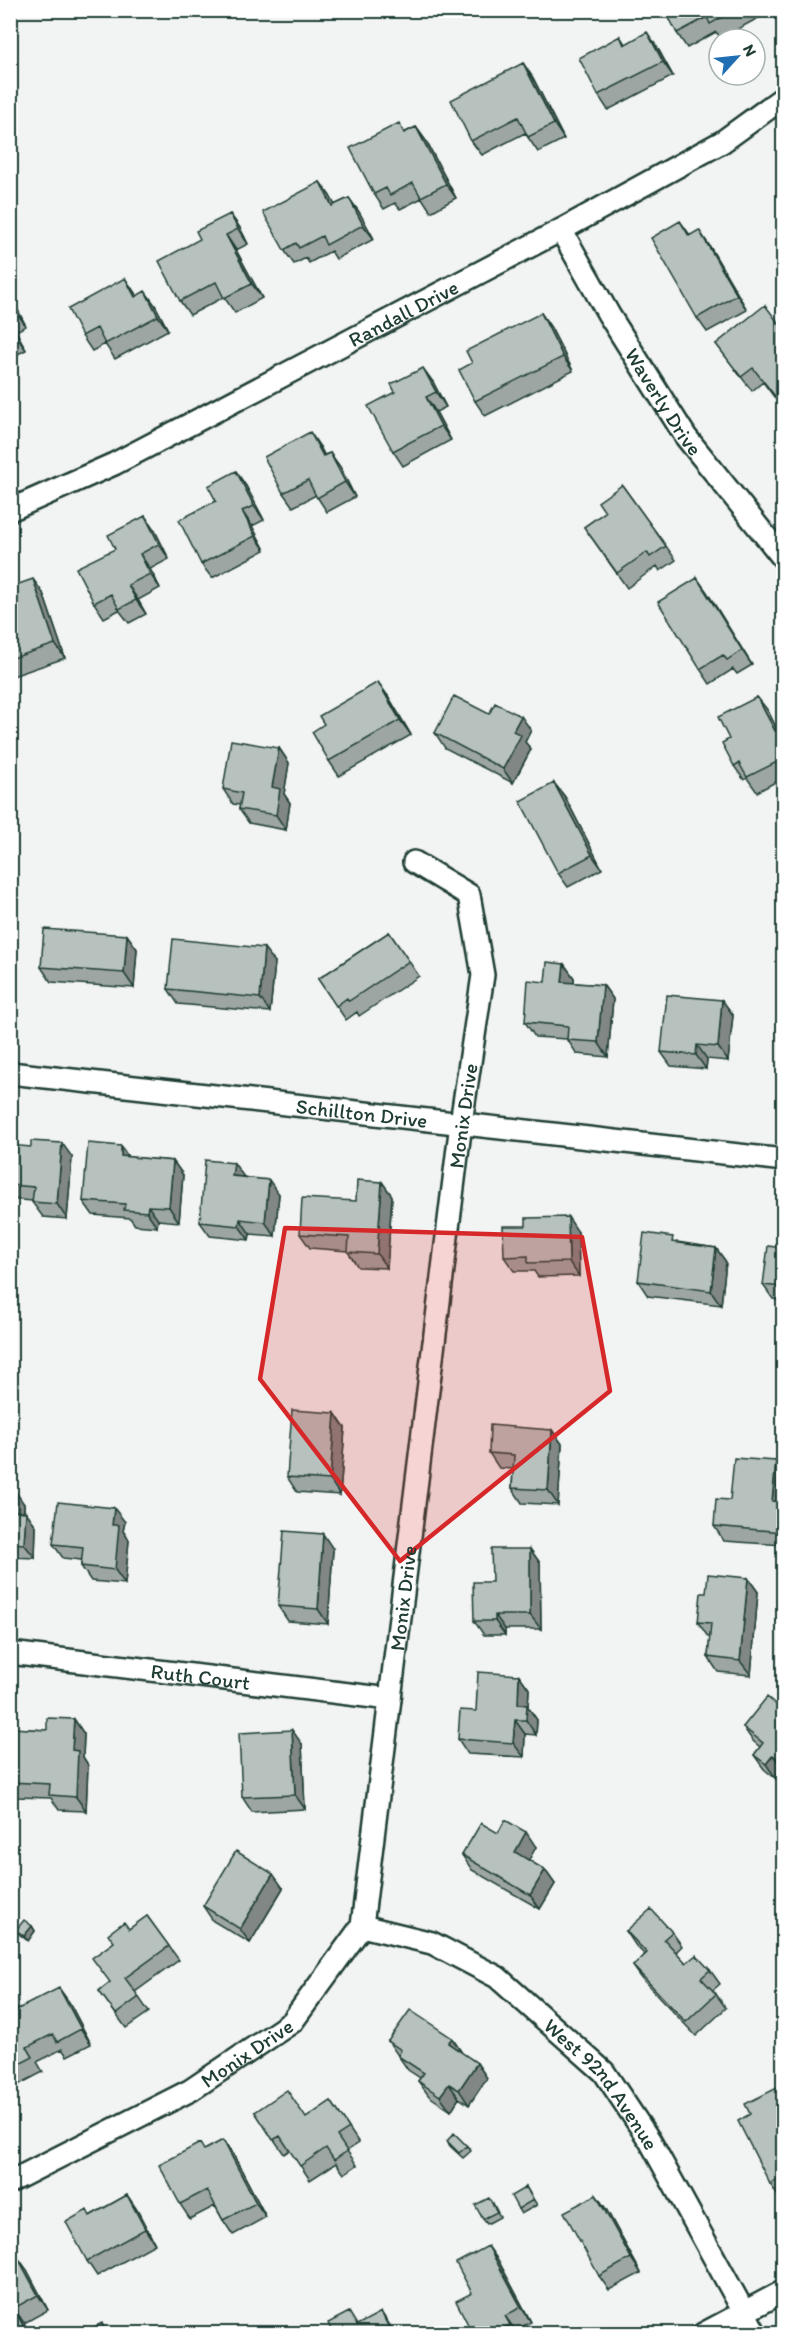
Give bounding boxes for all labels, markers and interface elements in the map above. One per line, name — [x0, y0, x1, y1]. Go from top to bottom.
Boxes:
north arrow — [707, 27, 767, 87]
text: N — [739, 41, 761, 60]
street label: Randall Drive — [344, 274, 462, 352]
street label: Waverly Drive — [620, 343, 708, 460]
street label: Monix Drive — [443, 1062, 482, 1170]
street label: Schillton Drive — [295, 1093, 429, 1132]
street label: Monix Drive — [384, 1544, 421, 1652]
street label: Ruth Court — [150, 1658, 252, 1694]
street label: West 92nd Avenue — [539, 2012, 665, 2154]
street label: Monix Drive — [196, 2013, 297, 2093]

